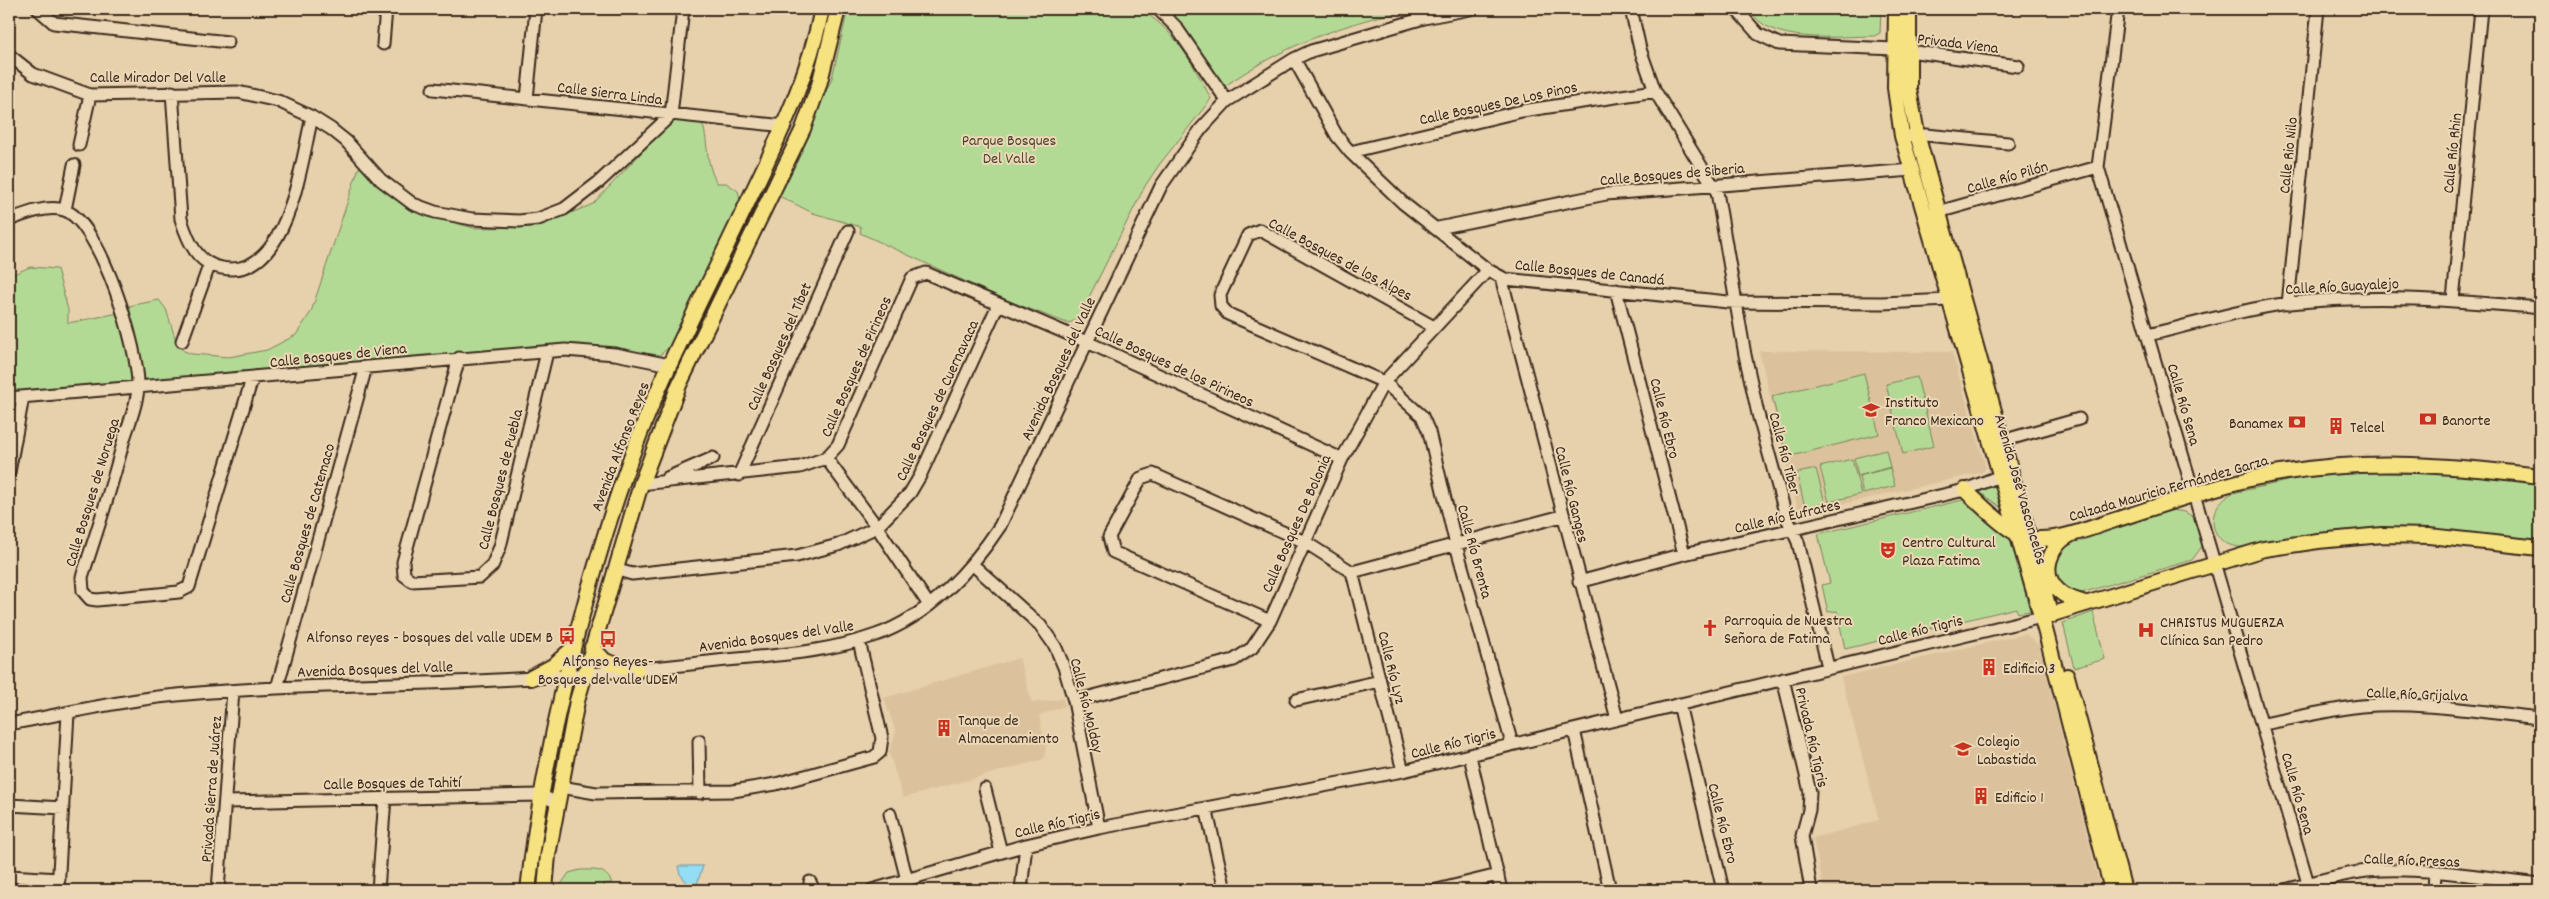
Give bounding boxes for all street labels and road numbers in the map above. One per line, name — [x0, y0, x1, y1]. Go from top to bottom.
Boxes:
street label: Privada Viena — [1916, 28, 2000, 61]
street label: Calle Mirador Del Valle — [90, 67, 226, 90]
street label: Calle Bosques De Los Pinos — [1417, 76, 1580, 132]
street label: Calle Sierra Linda — [556, 77, 664, 112]
street label: Calle Río Rhin — [2438, 112, 2469, 195]
street label: Calle Rio Nilo — [2274, 116, 2305, 195]
street label: Calle Río Pilón — [1964, 156, 2051, 201]
street label: Calle Bosques de Siberia — [1599, 158, 1746, 193]
street label: Calle Bosques de los Alpes — [1264, 213, 1416, 308]
street label: Calle Bosques de Canadá — [1514, 254, 1666, 293]
street label: Calle Río Guayalejo — [2285, 273, 2400, 302]
street label: Calle Bosques del Tíbet — [742, 279, 819, 415]
street label: Calle Bosques de Pirineos — [816, 293, 899, 441]
street label: Avenida Bosques del Valle — [1016, 293, 1103, 445]
street label: Calle Bosques de Cuernavaca — [891, 316, 986, 486]
street label: Calle Bosques de los Pirineos — [1090, 320, 1258, 414]
street label: Calle Bosques de Viena — [269, 338, 408, 375]
street label: Calle Río Sena — [2160, 361, 2205, 449]
street label: Calle Río Ebro — [1642, 376, 1685, 461]
street label: Avenida Alfonso Reyes — [586, 379, 657, 515]
street label: Calle Bosques de Puebla — [473, 406, 530, 552]
street label: Calle Río Tiber — [1762, 410, 1806, 497]
street label: Avenida José Vasconcelos — [1987, 412, 2052, 568]
street label: Calle Bosques de Noruega — [60, 415, 127, 570]
street label: Calle Bosques de Catemaco — [275, 441, 342, 606]
street label: Calle Río Ganges — [1547, 444, 1594, 546]
street label: Calzada Mauricio Fernández Garza — [2066, 450, 2272, 529]
street label: Calle Bosques De Bolonia — [1256, 451, 1338, 597]
street label: Calle Río Éufrates — [1732, 494, 1843, 541]
street label: Calle Río Brenta — [1450, 502, 1497, 602]
street label: Calle Río Tigris — [1876, 610, 1966, 653]
street label: Avenida Bosques del Valle — [697, 615, 855, 660]
street label: Calle Río Lyz — [1370, 629, 1411, 706]
street label: Avenida Bosques del Valle — [297, 656, 454, 685]
street label: Calle Río Molday — [1063, 656, 1109, 756]
street label: Calle Río Grijalva — [2366, 682, 2469, 709]
street label: Privada Río Tigris — [1788, 685, 1833, 790]
street label: Privada Sierra de Juárez — [196, 715, 229, 863]
street label: Calle Río Tigris — [1409, 723, 1499, 766]
street label: Calle Río Sena — [2274, 750, 2319, 838]
street label: Calle Bosques de Tahití — [323, 772, 462, 797]
street label: Calle Río Ebro — [1700, 781, 1743, 866]
street label: Calle Río Tigris — [1012, 803, 1103, 845]
street label: Calle Río Presas — [2363, 848, 2461, 875]

